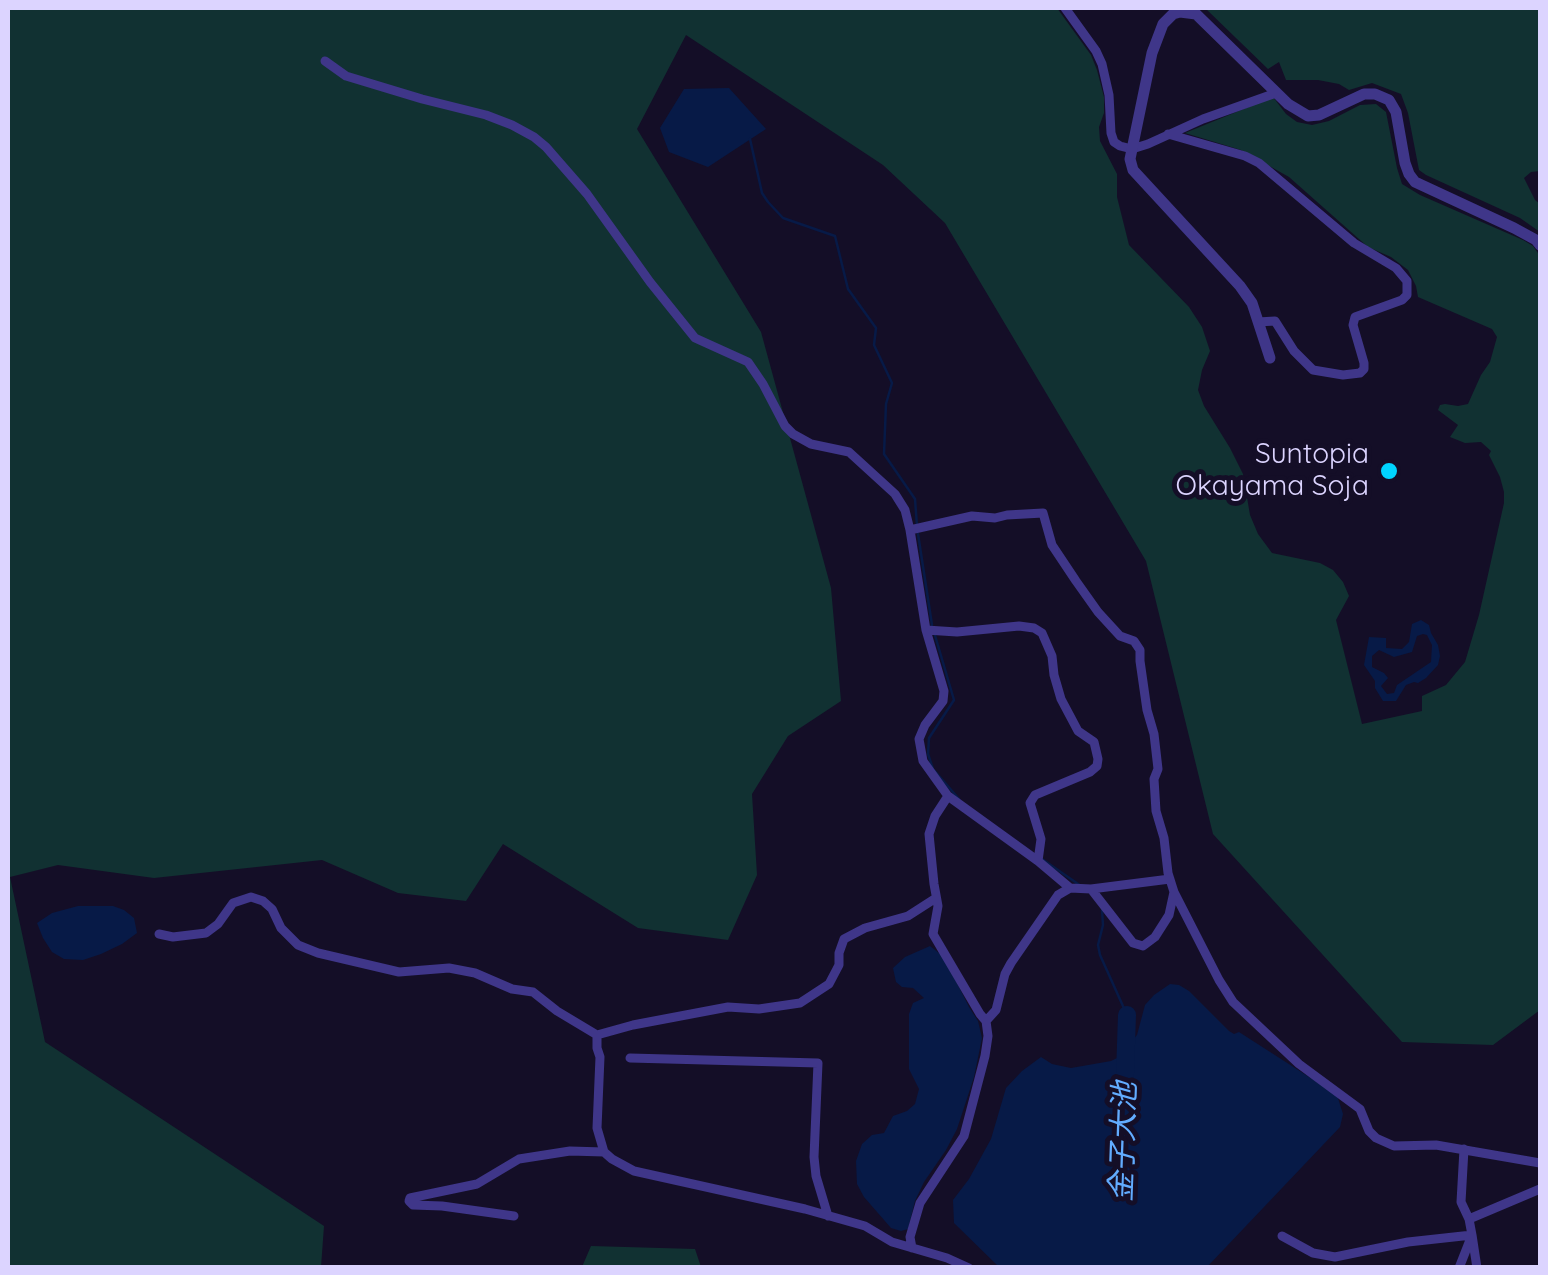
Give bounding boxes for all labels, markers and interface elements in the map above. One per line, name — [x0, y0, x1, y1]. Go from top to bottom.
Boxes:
place label: Suntopia Okayama Soja — [1176, 438, 1369, 504]
marker: Suntopia Okayama Soja — [1378, 460, 1400, 482]
water label: 金子大池 — [1104, 1081, 1144, 1203]

